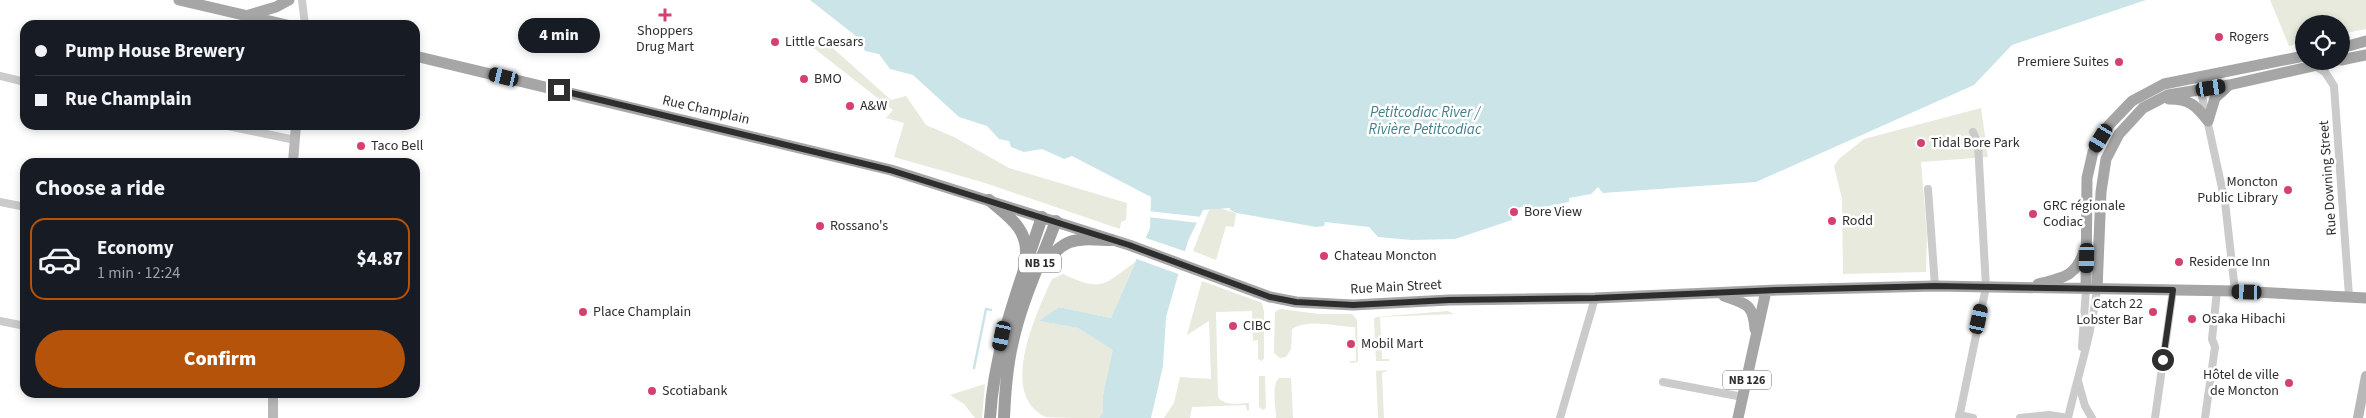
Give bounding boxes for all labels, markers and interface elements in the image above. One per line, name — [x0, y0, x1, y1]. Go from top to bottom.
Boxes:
marker: Shoppers Drug Mart — [659, 9, 671, 21]
map controls — [2295, 15, 2350, 70]
button: locate — [2295, 15, 2350, 70]
callout: 4 min — [518, 18, 600, 52]
place label: Shoppers Drug Mart — [636, 21, 694, 57]
text: 4 min — [539, 24, 579, 46]
place label: Rogers — [2229, 27, 2269, 47]
marker: Rogers — [2213, 31, 2225, 43]
place label: Little Caesars — [785, 32, 863, 52]
marker: Little Caesars — [769, 36, 781, 48]
text: Pump House Brewery — [65, 38, 245, 65]
place label: Premiere Suites — [2017, 52, 2109, 72]
marker: Premiere Suites — [2113, 56, 2125, 68]
car — [487, 66, 520, 88]
place label: BMO — [814, 69, 842, 89]
marker: BMO — [798, 73, 810, 85]
car — [2195, 78, 2226, 98]
route end — [548, 79, 570, 101]
text: Rue Champlain — [65, 86, 192, 113]
street label: Rue Champlain — [660, 90, 752, 130]
place label: A&W — [860, 96, 887, 116]
marker: A&W — [844, 100, 856, 112]
water label: Petitcodiac River / Rivière Petitcodiac — [1369, 102, 1482, 140]
street label: Rue Downing Street — [2314, 120, 2342, 236]
car — [2086, 121, 2115, 155]
place label: Tidal Bore Park — [1931, 133, 2020, 153]
place label: Taco Bell — [371, 136, 424, 156]
marker: Tidal Bore Park — [1915, 137, 1927, 149]
marker: Taco Bell — [355, 140, 367, 152]
text: Choose a ride — [35, 172, 165, 204]
place label: Moncton Public Library — [2197, 172, 2278, 208]
marker: Moncton Public Library — [2282, 184, 2294, 196]
place label: GRC régionale Codiac — [2043, 196, 2125, 232]
place label: Bore View — [1524, 202, 1582, 222]
marker: Bore View — [1508, 206, 1520, 218]
marker: GRC régionale Codiac — [2027, 208, 2039, 220]
place label: Rodd — [1842, 211, 1873, 231]
marker: Rodd — [1826, 215, 1838, 227]
place label: Rossano's — [830, 216, 888, 236]
marker: Rossano's — [814, 220, 826, 232]
text: Economy — [97, 235, 174, 262]
icon: car — [37, 237, 82, 282]
car — [2078, 243, 2095, 273]
text: $4.87 — [357, 246, 403, 273]
place label: Chateau Moncton — [1334, 246, 1437, 266]
marker: Chateau Moncton — [1318, 250, 1330, 262]
place label: Residence Inn — [2189, 252, 2270, 272]
road number: NB 15 — [1019, 254, 1061, 272]
marker: Residence Inn — [2173, 256, 2185, 268]
text: 1 min · 12:24 — [97, 262, 180, 284]
street label: Rue Main Street — [1350, 275, 1442, 299]
car — [2231, 284, 2262, 300]
place label: Catch 22 Lobster Bar — [2076, 294, 2143, 330]
place label: Place Champlain — [593, 302, 691, 322]
car — [1968, 303, 1989, 335]
marker: Place Champlain — [577, 306, 589, 318]
marker: Catch 22 Lobster Bar — [2147, 306, 2159, 318]
place label: Osaka Hibachi — [2202, 309, 2286, 329]
marker: Osaka Hibachi — [2186, 313, 2198, 325]
place label: CIBC — [1243, 316, 1271, 336]
car — [991, 320, 1012, 352]
marker: CIBC — [1227, 320, 1239, 332]
button: Confirm — [35, 330, 405, 388]
place label: Mobil Mart — [1361, 334, 1423, 354]
marker: Mobil Mart — [1345, 338, 1357, 350]
route start — [2152, 349, 2174, 371]
place label: Hôtel de ville de Moncton — [2203, 365, 2279, 401]
road number: NB 126 — [1723, 370, 1771, 390]
marker: Hôtel de ville de Moncton — [2283, 377, 2295, 389]
place label: Scotiabank — [662, 381, 727, 401]
marker: Scotiabank — [646, 385, 658, 397]

